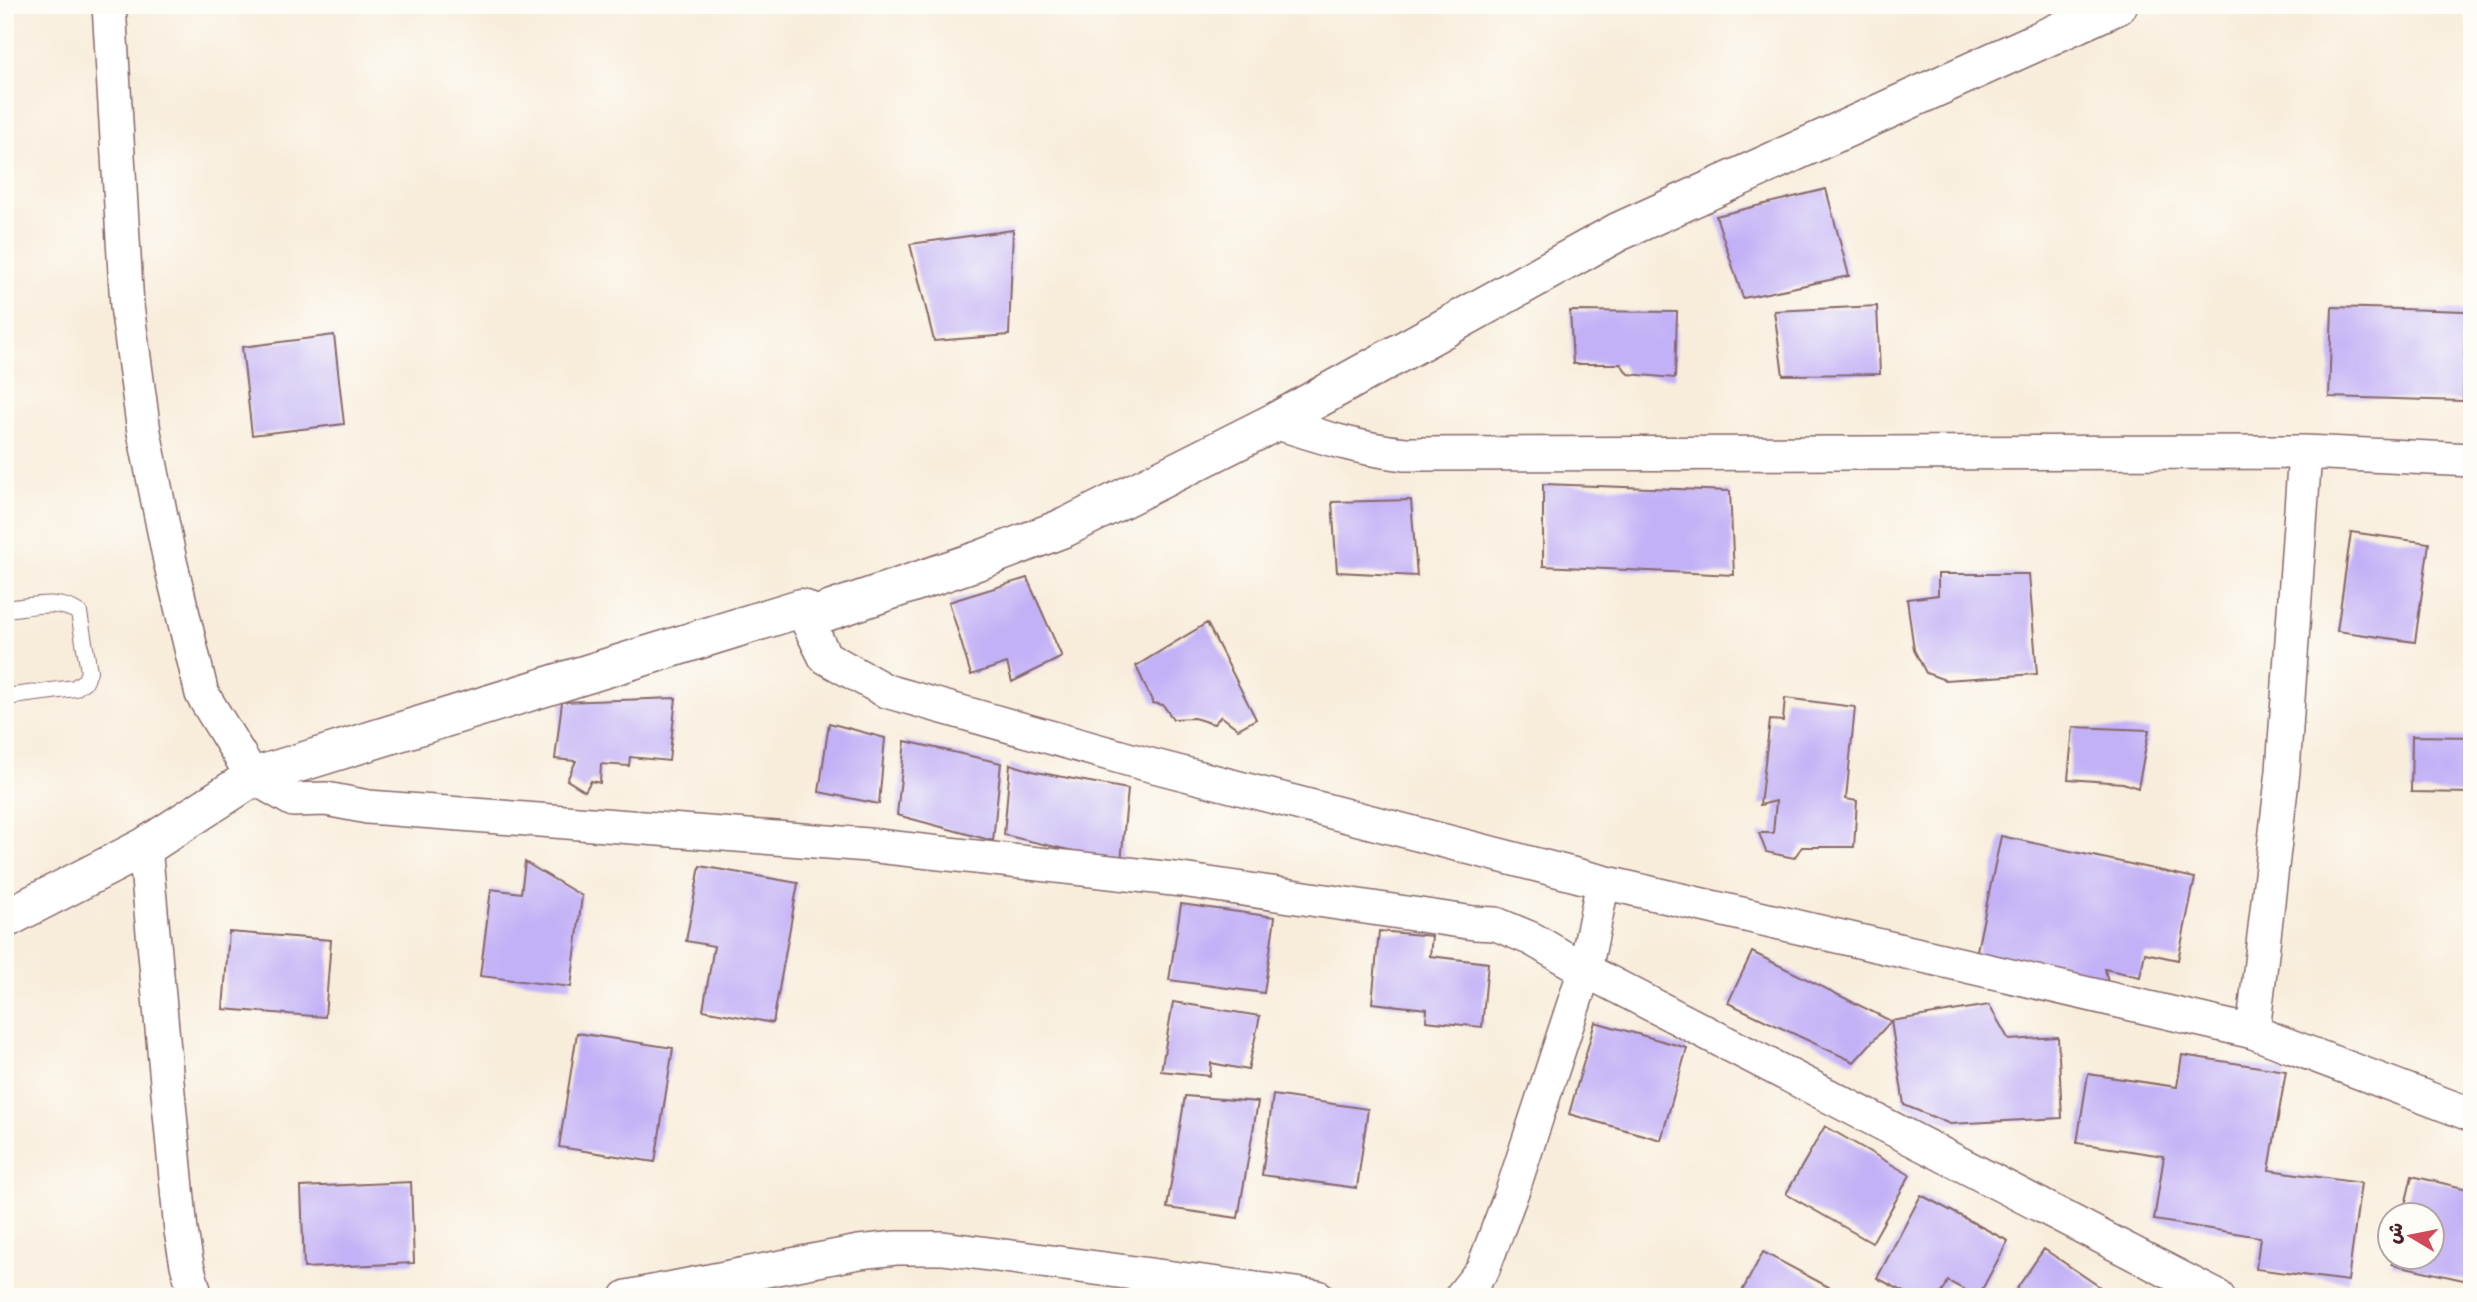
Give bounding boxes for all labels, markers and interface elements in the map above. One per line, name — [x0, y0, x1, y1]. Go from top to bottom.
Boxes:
north arrow — [2376, 1200, 2446, 1270]
text: ش — [2382, 1221, 2412, 1246]

